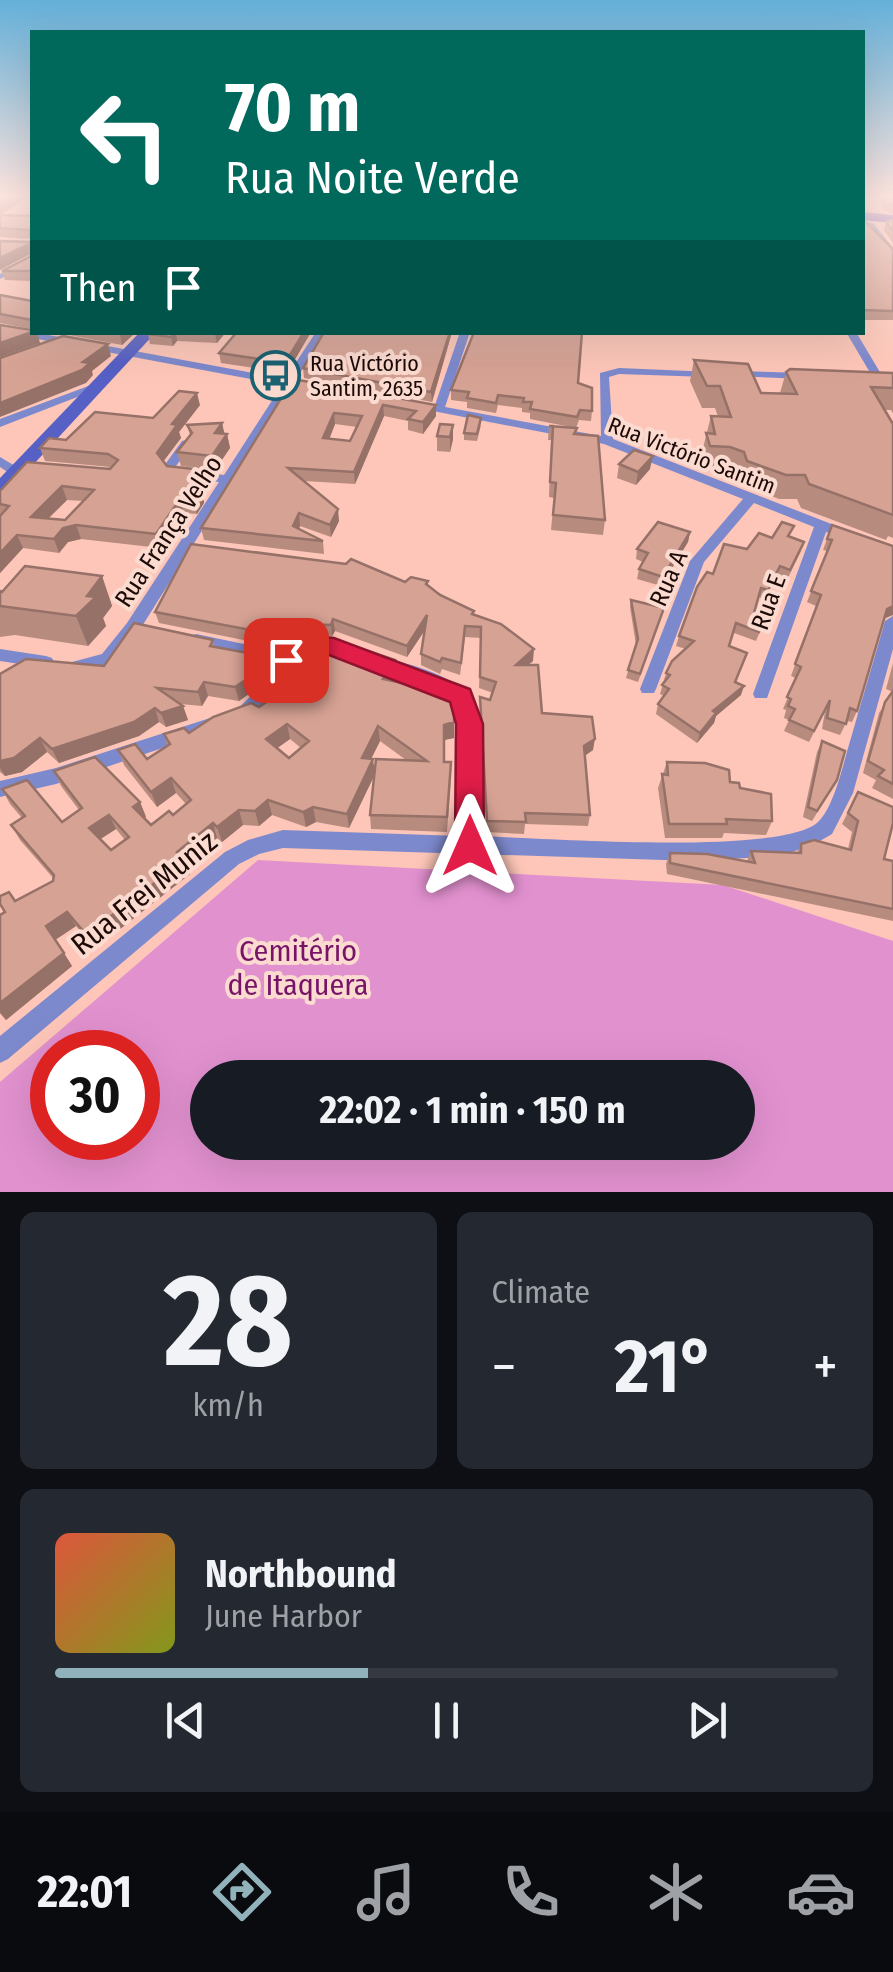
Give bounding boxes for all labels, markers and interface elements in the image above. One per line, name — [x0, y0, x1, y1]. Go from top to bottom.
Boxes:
text: 70 m — [225, 66, 360, 150]
icon: left — [60, 70, 190, 200]
text: Rua Noite Verde — [225, 151, 520, 205]
icon: arrive — [156, 260, 211, 315]
text: Then — [60, 265, 136, 311]
bus stop icon: Rua Victório Santim, 2635 — [249, 350, 301, 402]
place label: Rua Victório Santim, 2635 — [310, 350, 423, 402]
street label: Rua Victório Santim — [604, 411, 779, 500]
street label: Rua França Velho — [109, 450, 229, 613]
street label: Rua A — [643, 546, 694, 611]
street label: Rua E — [745, 571, 793, 634]
pin — [244, 618, 329, 703]
icon: arrive — [259, 633, 314, 688]
position arrow — [418, 794, 522, 898]
street label: Rua Frei Muniz — [64, 823, 224, 963]
park label: Cemitério de Itaquera — [228, 933, 368, 1003]
speed limit sign: 30 — [30, 1030, 160, 1160]
text: 22:02 · 1 min · 150 m — [319, 1087, 626, 1133]
text: 28 — [164, 1243, 293, 1399]
text: Climate — [492, 1273, 590, 1311]
text: 21° — [615, 1322, 715, 1412]
text: − — [492, 1334, 516, 1400]
text: + — [813, 1334, 838, 1400]
text: km/h — [193, 1386, 264, 1424]
text: Northbound — [205, 1551, 397, 1597]
text: June Harbor — [205, 1597, 362, 1635]
icon: previous — [158, 1693, 213, 1748]
icon: pause — [419, 1693, 474, 1748]
icon: next — [680, 1693, 735, 1748]
icon: directions — [207, 1857, 277, 1927]
icon: music — [351, 1857, 421, 1927]
icon: phone — [496, 1857, 566, 1927]
icon: climate — [641, 1857, 711, 1927]
icon: car — [786, 1857, 856, 1927]
text: 22:01 — [37, 1865, 132, 1919]

